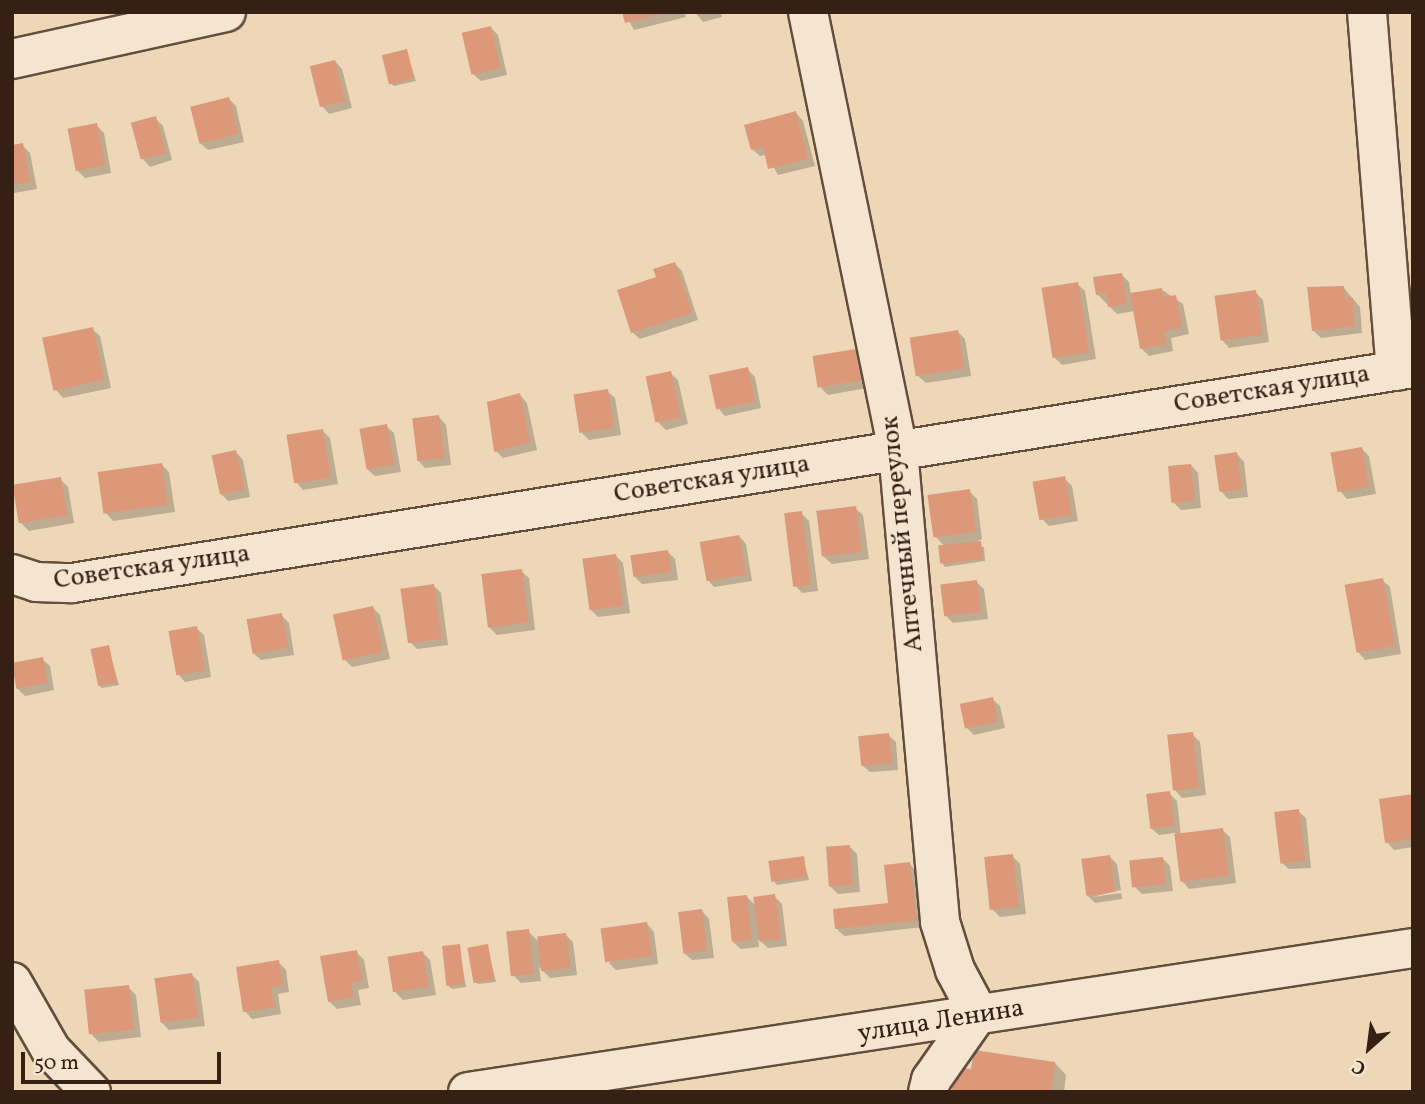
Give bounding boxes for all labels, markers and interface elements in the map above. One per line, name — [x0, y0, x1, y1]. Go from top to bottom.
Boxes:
street label: Советская улица — [1171, 359, 1373, 421]
street label: Аптечный переулок — [875, 414, 931, 654]
street label: Советская улица — [611, 449, 813, 511]
street label: Советская улица — [51, 539, 253, 597]
street label: улица Ленина — [856, 993, 1026, 1051]
north arrow — [1334, 1013, 1404, 1083]
scale bar — [24, 1038, 224, 1082]
text: 50 m — [34, 1049, 79, 1078]
text: С — [1348, 1052, 1371, 1081]

